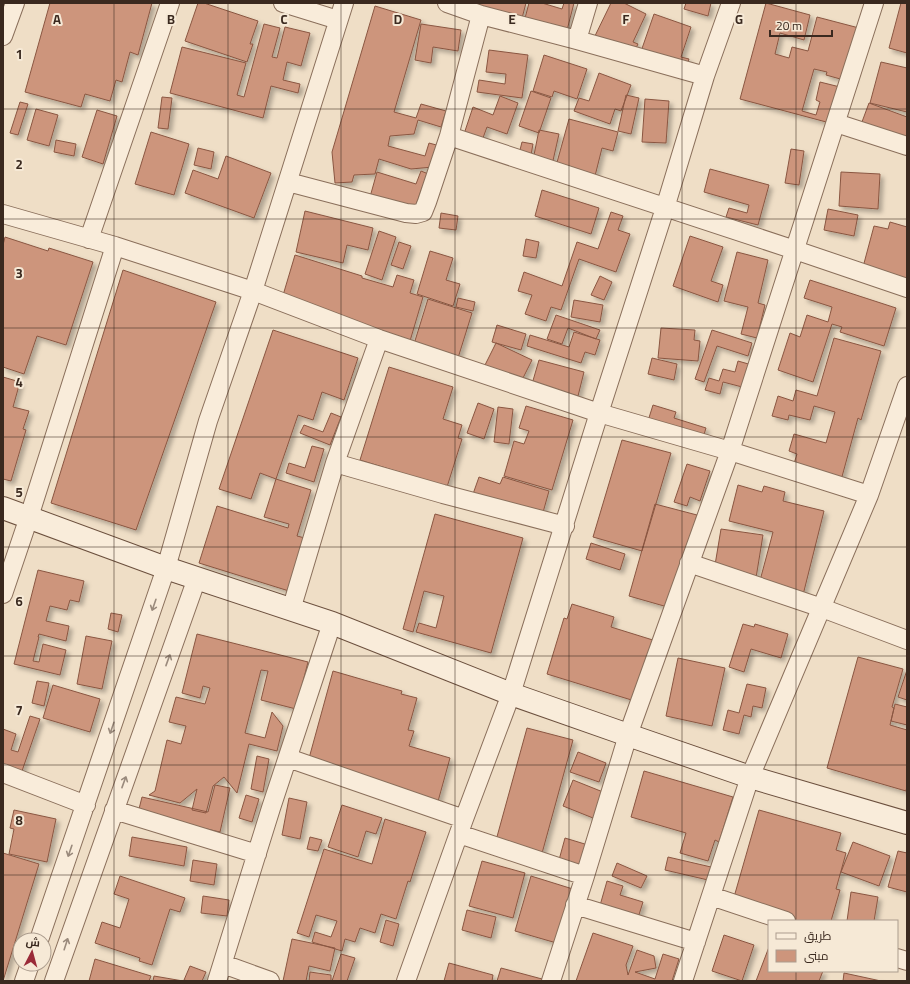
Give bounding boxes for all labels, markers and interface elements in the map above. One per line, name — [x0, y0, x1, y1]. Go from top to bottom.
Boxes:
text: A — [53, 7, 61, 31]
text: B — [167, 7, 175, 31]
text: C — [280, 7, 288, 31]
text: D — [394, 7, 402, 31]
text: E — [508, 7, 516, 31]
text: F — [623, 7, 630, 31]
text: G — [735, 7, 743, 31]
scale bar — [770, 12, 832, 38]
text: 20 m — [776, 14, 802, 37]
text: 1 — [15, 42, 23, 66]
text: 2 — [15, 152, 23, 176]
text: 3 — [15, 261, 23, 285]
text: 4 — [15, 370, 23, 394]
text: 5 — [15, 480, 23, 504]
text: 6 — [15, 589, 23, 613]
one-way arrow — [150, 598, 157, 611]
one-way arrow — [165, 653, 172, 666]
text: 7 — [15, 698, 23, 722]
one-way arrow — [108, 721, 115, 734]
one-way arrow — [121, 776, 129, 788]
text: 8 — [15, 808, 23, 832]
one-way arrow — [66, 844, 73, 857]
legend — [768, 920, 898, 972]
text: طريق — [804, 924, 832, 947]
text: ش — [25, 931, 41, 953]
north arrow — [12, 932, 52, 972]
one-way arrow — [63, 938, 71, 950]
text: مبنى — [804, 944, 829, 967]

